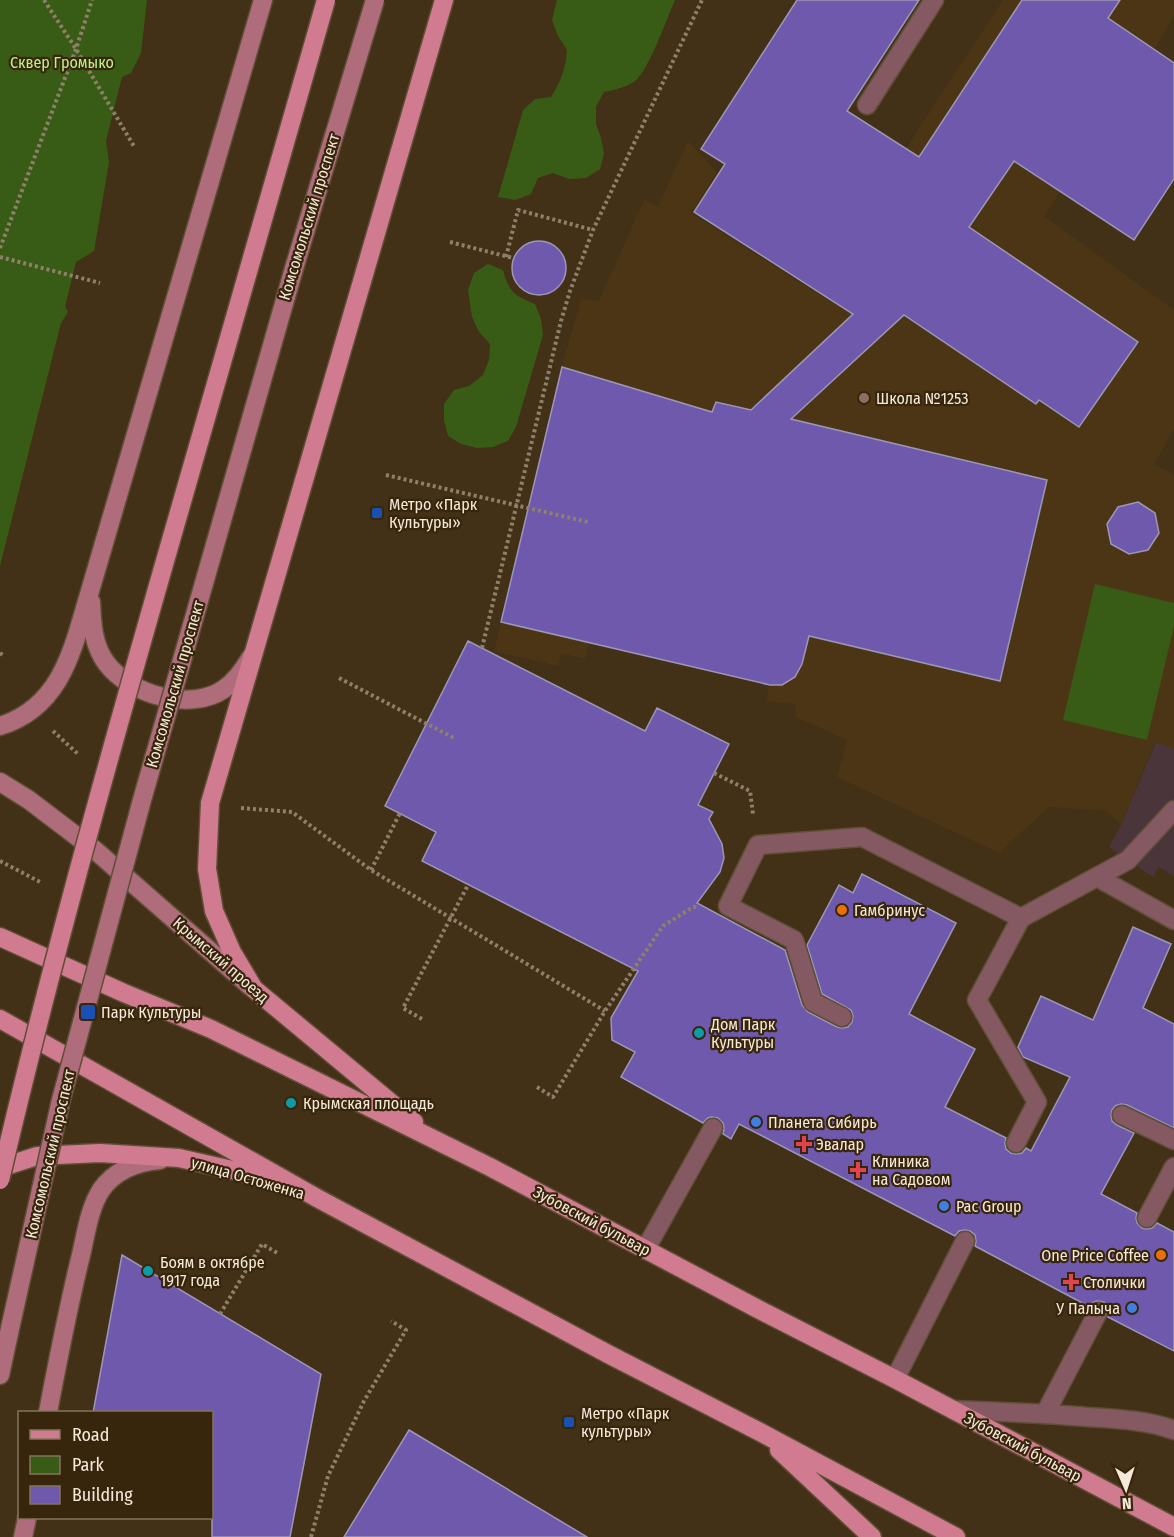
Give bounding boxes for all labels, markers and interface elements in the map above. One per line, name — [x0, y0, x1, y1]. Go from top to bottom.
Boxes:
park label: Сквер Громыко — [10, 53, 114, 72]
street label: Комсомольский проспект — [275, 131, 344, 302]
place label: Школа №1253 — [876, 389, 968, 408]
marker: Школа №1253 — [857, 391, 871, 405]
place label: Метро «Парк Культуры» — [389, 495, 478, 532]
marker: Метро «Парк Культуры» — [370, 506, 384, 520]
street label: Комсомольский проспект — [142, 598, 208, 770]
place label: Гамбринус — [854, 901, 925, 920]
marker: Гамбринус — [835, 903, 849, 917]
street label: Крымский проезд — [169, 913, 273, 1007]
marker: Парк Культуры — [79, 1003, 97, 1021]
place label: Парк Культуры — [101, 1003, 202, 1022]
place label: Дом Парк Культуры — [710, 1015, 776, 1052]
marker: Дом Парк Культуры — [692, 1026, 706, 1040]
street label: Комсомольский проспект — [21, 1067, 79, 1240]
place label: Крымская площадь — [303, 1094, 434, 1113]
marker: Крымская площадь — [284, 1096, 298, 1110]
place label: Планета Сибирь — [768, 1113, 877, 1132]
marker: Планета Сибирь — [749, 1115, 763, 1129]
place label: Эвалар — [816, 1135, 864, 1154]
marker: Эвалар — [797, 1137, 811, 1151]
place label: Клиника на Садовом — [872, 1152, 951, 1189]
street label: улица Остоженка — [189, 1153, 307, 1203]
marker: Клиника на Садовом — [849, 1161, 867, 1179]
street label: Зубовский бульвар — [530, 1182, 654, 1260]
place label: Pac Group — [956, 1197, 1022, 1216]
marker: Pac Group — [937, 1199, 951, 1213]
place label: One Price Coffee — [1041, 1246, 1149, 1265]
marker: One Price Coffee — [1154, 1248, 1168, 1262]
place label: Боям в октябре 1917 года — [160, 1253, 265, 1290]
marker: Боям в октябре 1917 года — [141, 1264, 155, 1278]
place label: Столички — [1083, 1273, 1145, 1292]
marker: Столички — [1064, 1275, 1078, 1289]
place label: У Палыча — [1055, 1299, 1120, 1318]
marker: У Палыча — [1125, 1301, 1139, 1315]
place label: Метро «Парк культуры» — [581, 1404, 670, 1441]
street label: Зубовский бульвар — [961, 1408, 1085, 1486]
legend — [18, 1411, 213, 1519]
marker: Метро «Парк культуры» — [562, 1415, 576, 1429]
text: Road — [72, 1424, 109, 1446]
text: Park — [72, 1454, 105, 1476]
north arrow — [1096, 1459, 1156, 1519]
text: Building — [72, 1484, 133, 1506]
text: N — [1121, 1494, 1132, 1513]

